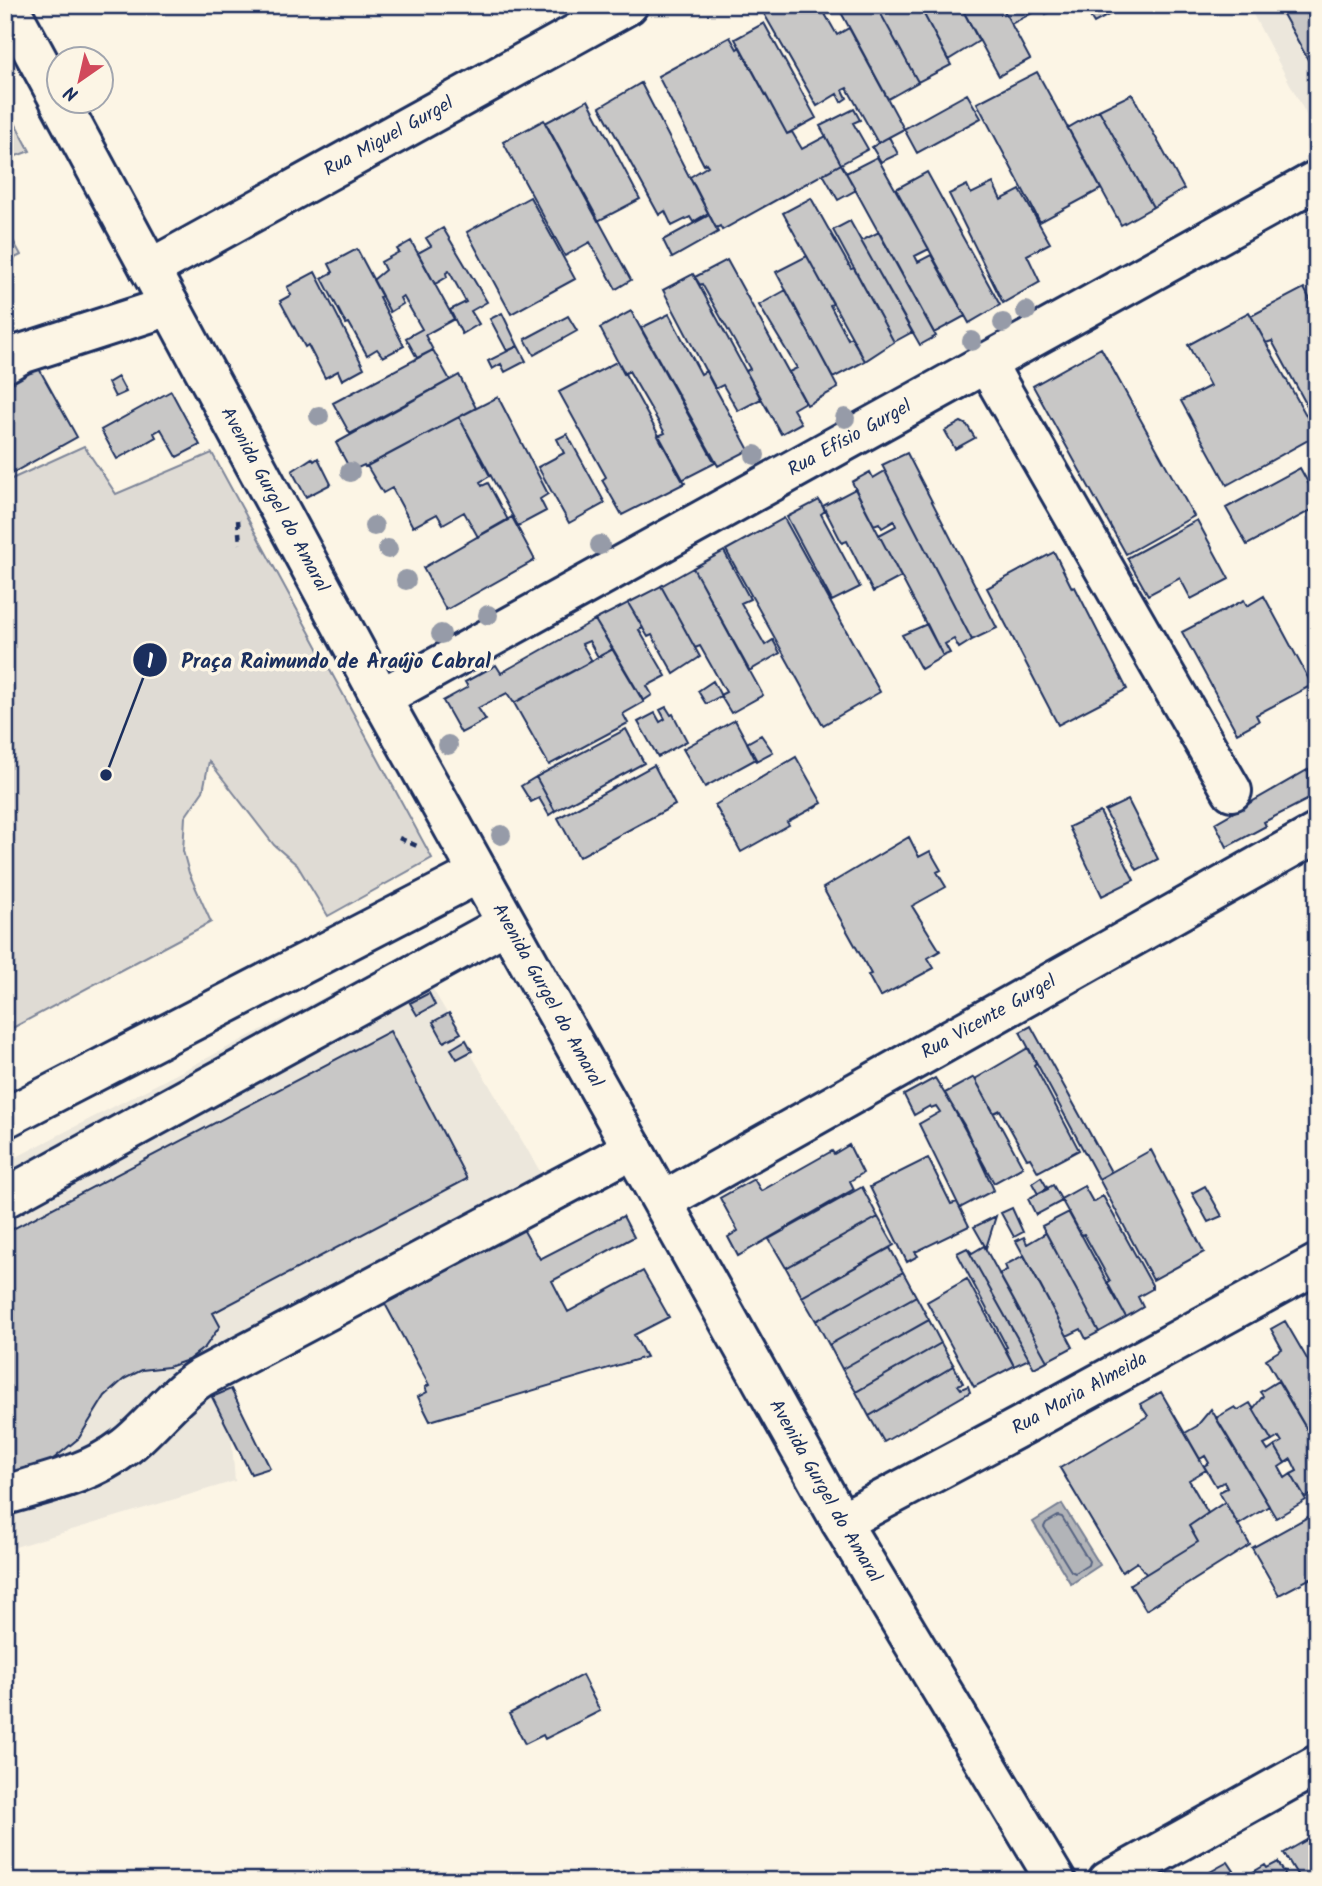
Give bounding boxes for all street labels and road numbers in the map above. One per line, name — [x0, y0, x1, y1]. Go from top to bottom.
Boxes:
street label: Rua Miguel Gurgel — [318, 89, 460, 185]
street label: Rua Efísio Gurgel — [782, 392, 918, 485]
street label: Avenida Gurgel do Amaral — [212, 402, 337, 598]
street label: Avenida Gurgel do Amaral — [484, 898, 611, 1094]
street label: Rua Vicente Gurgel — [916, 967, 1063, 1068]
street label: Rua Maria Almeida — [1006, 1344, 1153, 1443]
street label: Avenida Gurgel do Amaral — [761, 1394, 889, 1589]

